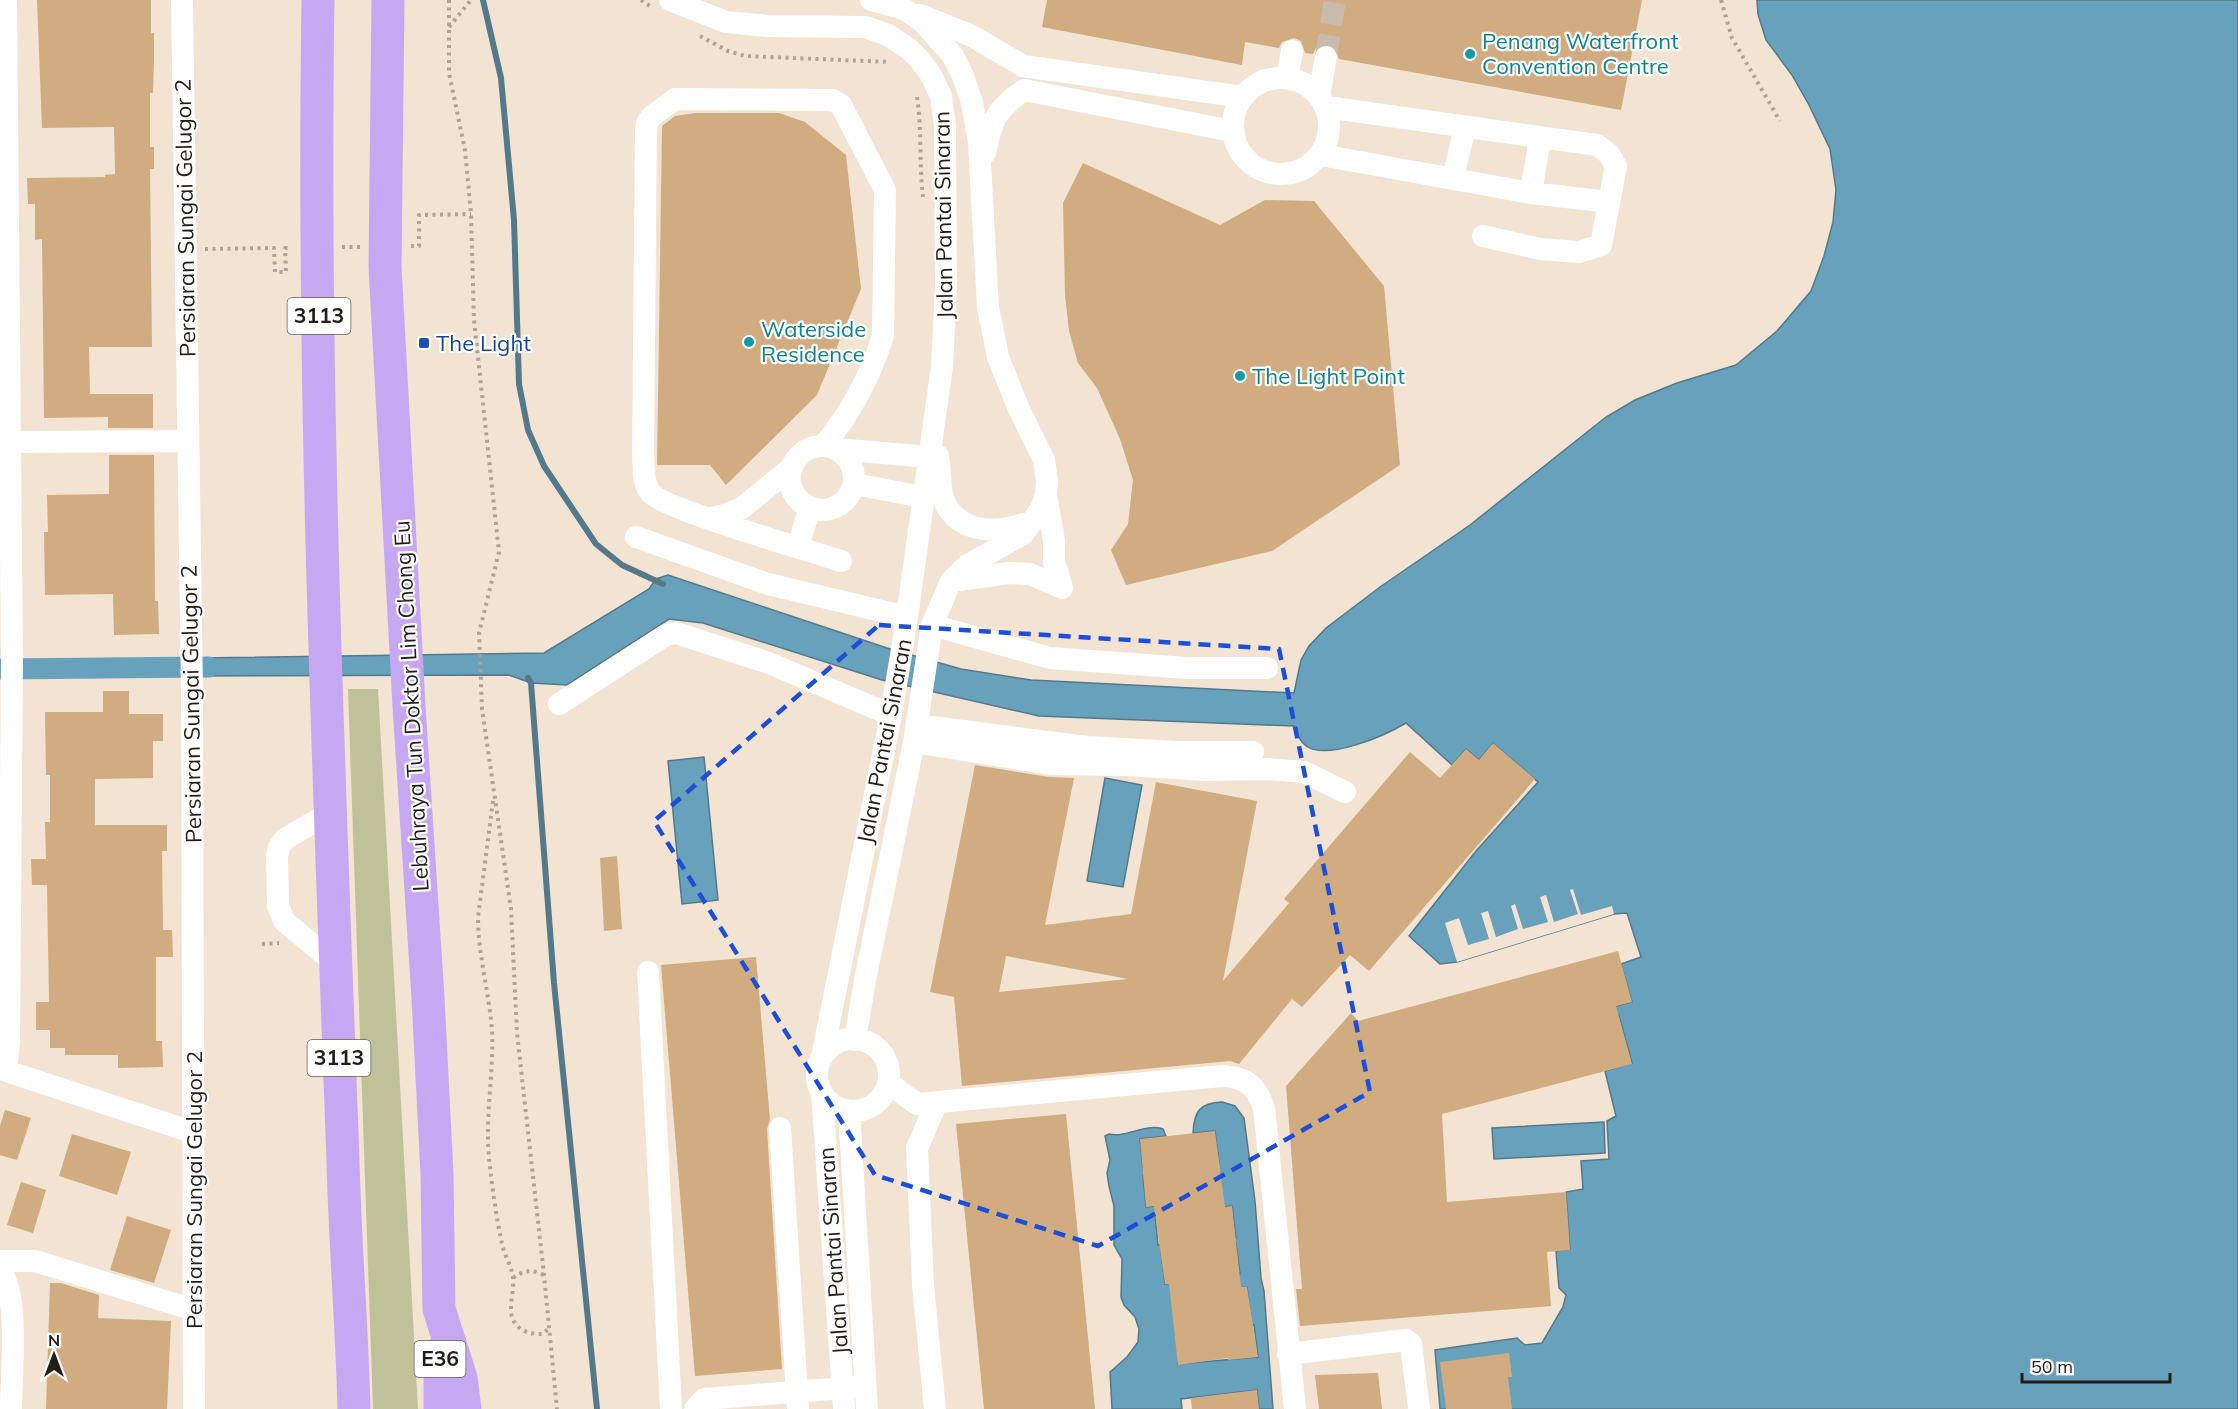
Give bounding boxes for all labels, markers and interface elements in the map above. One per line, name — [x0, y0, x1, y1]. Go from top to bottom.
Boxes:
place label: Penang Waterfront Convention Centre — [1482, 27, 1679, 80]
marker: Penang Waterfront Convention Centre — [1463, 47, 1477, 61]
street label: Persiaran Sungai Gelugor 2 — [169, 79, 201, 357]
street label: Jalan Pantai Sinaran — [927, 111, 959, 319]
road number: 3113 — [288, 298, 350, 334]
place label: Waterside Residence — [761, 315, 866, 368]
place label: The Light — [436, 329, 531, 357]
marker: Waterside Residence — [742, 335, 756, 349]
marker: The Light — [417, 336, 431, 350]
place label: The Light Point — [1252, 362, 1405, 390]
marker: The Light Point — [1233, 369, 1247, 383]
street label: Lebuhraya Tun Doktor Lim Chong Eu — [387, 520, 435, 892]
street label: Persiaran Sungai Gelugor 2 — [175, 565, 207, 843]
street label: Jalan Pantai Sinaran — [850, 636, 918, 846]
road number: 3113 — [308, 1040, 370, 1076]
street label: Persiaran Sungai Gelugor 2 — [180, 1051, 208, 1329]
street label: Jalan Pantai Sinaran — [812, 1146, 854, 1356]
north arrow — [24, 1325, 84, 1385]
text: N — [48, 1330, 60, 1350]
road number: E36 — [414, 1341, 466, 1377]
scale bar — [2022, 1346, 2170, 1384]
text: 50 m — [2031, 1355, 2073, 1378]

